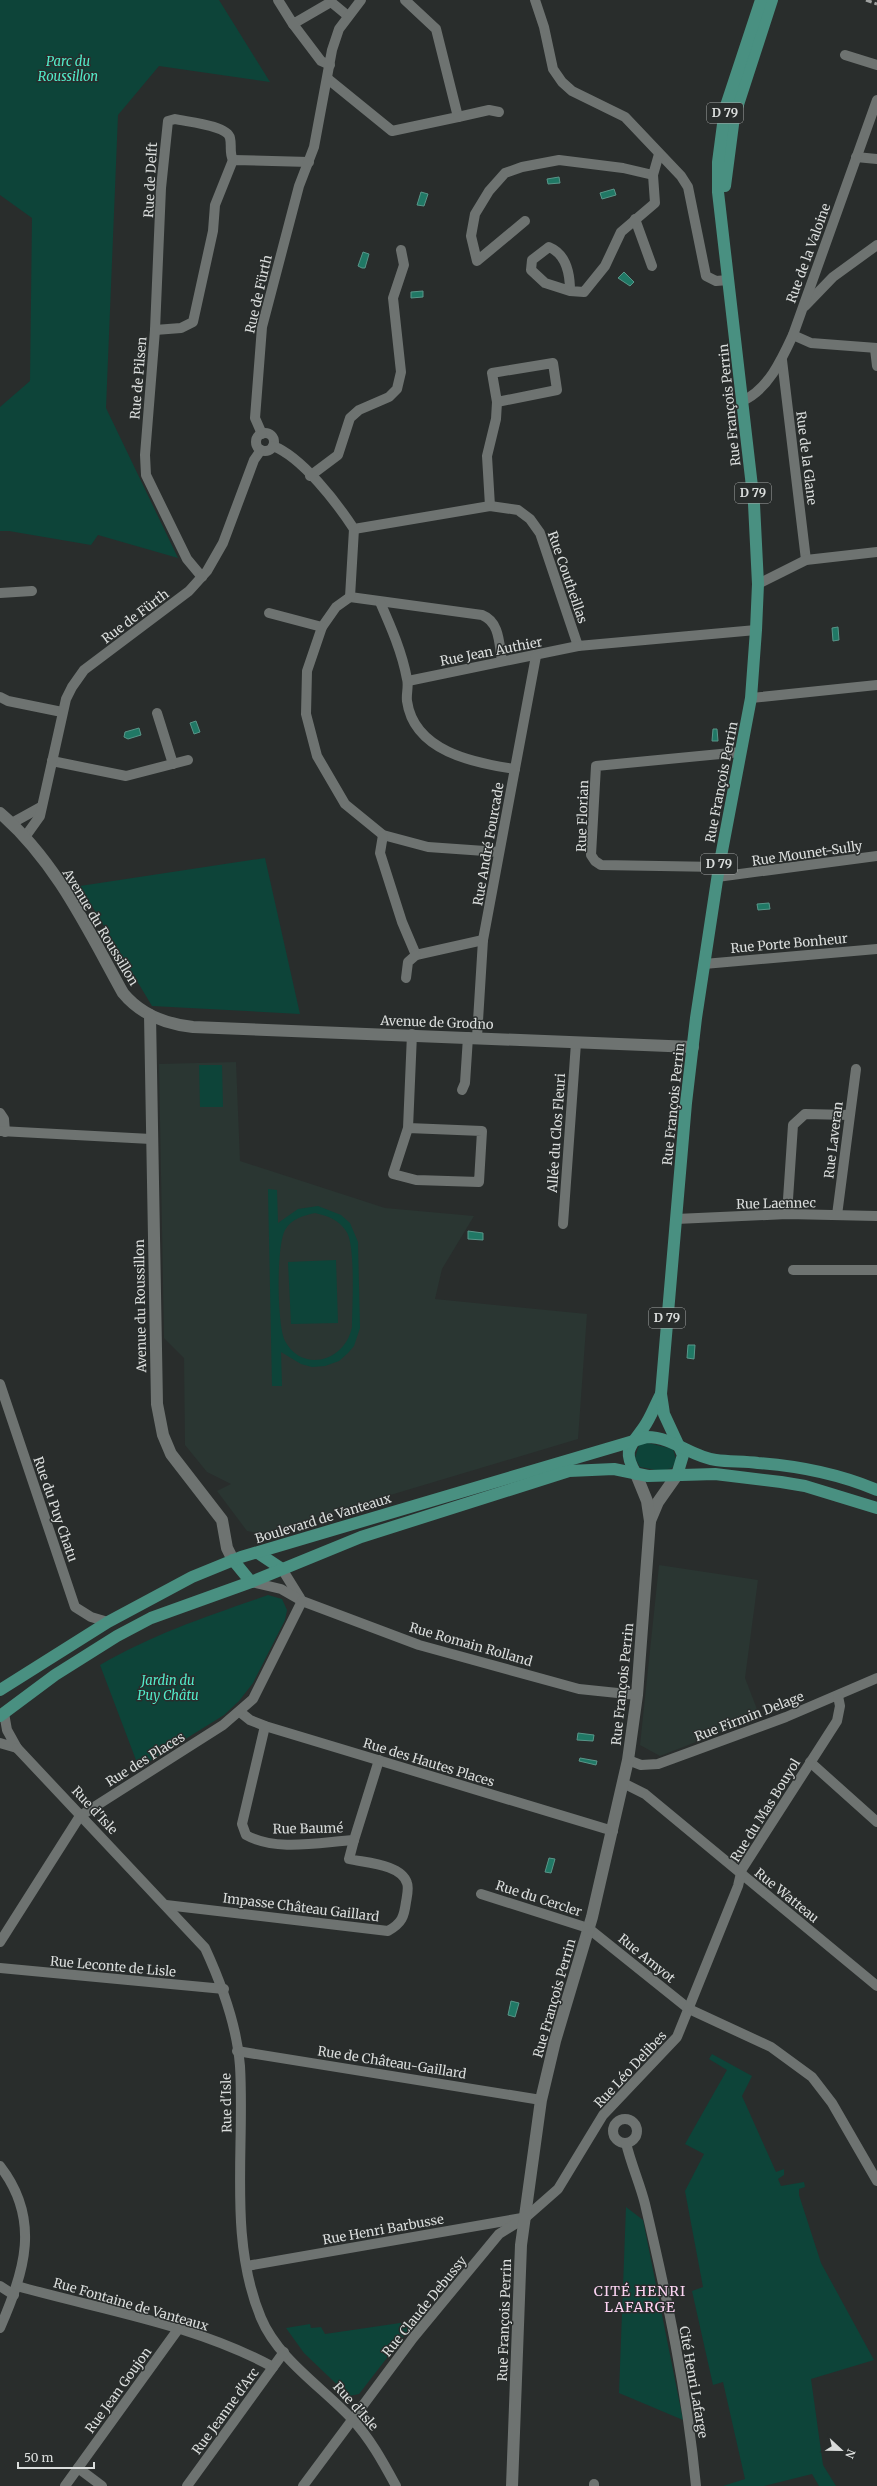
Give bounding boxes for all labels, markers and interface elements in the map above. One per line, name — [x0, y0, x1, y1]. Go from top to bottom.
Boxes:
park label: Parc du Roussillon — [38, 53, 98, 85]
road number: D 79 — [707, 103, 743, 123]
street label: Rue de Delft — [140, 142, 161, 218]
street label: Rue de la Valoine — [783, 201, 834, 305]
street label: Rue de Fürth — [241, 253, 276, 335]
street label: Rue de Pilsen — [126, 336, 151, 420]
street label: Rue François Perrin — [715, 343, 744, 467]
street label: Rue de la Glane — [792, 410, 821, 506]
road number: D 79 — [735, 483, 771, 503]
street label: Rue Coutheillas — [544, 529, 591, 626]
street label: Rue de Fürth — [98, 585, 173, 647]
street label: Rue Jean Authier — [438, 633, 544, 670]
street label: Rue François Perrin — [701, 720, 742, 844]
street label: Rue Florian — [573, 779, 592, 852]
street label: Rue André Fourcade — [469, 781, 508, 907]
street label: Rue Mounet-Sully — [751, 837, 864, 870]
road number: D 79 — [701, 854, 737, 874]
street label: Avenue du Roussillon — [58, 865, 142, 989]
street label: Rue Porte Bonheur — [730, 930, 848, 957]
street label: Avenue de Grodno — [379, 1012, 494, 1033]
street label: Rue François Perrin — [659, 1042, 688, 1166]
street label: Allée du Clos Fleuri — [544, 1073, 569, 1194]
street label: Rue Laveran — [820, 1100, 847, 1180]
street label: Rue Laennec — [736, 1194, 817, 1213]
street label: Avenue du Roussillon — [131, 1239, 150, 1374]
road number: D 79 — [649, 1308, 685, 1328]
street label: Rue du Puy Chatu — [30, 1454, 81, 1564]
street label: Boulevard de Vanteaux — [253, 1490, 394, 1547]
street label: Rue Romain Rolland — [407, 1619, 534, 1670]
street label: Rue François Perrin — [608, 1622, 637, 1746]
park label: Jardin du Puy Châtu — [137, 1672, 199, 1704]
street label: Rue Firmin Delage — [692, 1688, 806, 1745]
street label: Rue des Places — [103, 1728, 188, 1791]
street label: Rue des Hautes Places — [361, 1734, 497, 1791]
street label: Rue du Mas Bouyol — [727, 1755, 804, 1865]
street label: Rue d'Isle — [68, 1783, 121, 1838]
street label: Rue Baumé — [273, 1819, 344, 1838]
street label: Rue Watteau — [751, 1864, 822, 1926]
street label: Rue du Cercler — [494, 1877, 584, 1920]
street label: Impasse Château Gaillard — [222, 1889, 380, 1926]
street label: Rue Amyot — [615, 1930, 679, 1987]
street label: Rue François Perrin — [529, 1936, 580, 2060]
street label: Rue Leconte de Lisle — [49, 1953, 177, 1980]
street label: Rue Léo Delibes — [590, 2027, 670, 2111]
street label: Rue de Château-Gaillard — [316, 2042, 468, 2083]
street label: Rue d'Isle — [217, 2073, 236, 2133]
street label: Rue Henri Barbusse — [321, 2210, 445, 2249]
street label: Rue Claude Debussy — [378, 2252, 471, 2360]
street label: Rue François Perrin — [494, 2258, 515, 2382]
street label: Rue Fontaine de Vanteaux — [51, 2274, 211, 2335]
district label: CITÉ HENRI LAFARGE — [594, 2282, 686, 2316]
street label: Cité Henri Lafarge — [675, 2325, 712, 2440]
street label: Rue Jean Goujon — [82, 2344, 156, 2437]
street label: Rue Jeanne d'Arc — [188, 2364, 263, 2458]
street label: Rue d'Isle — [329, 2378, 382, 2434]
north arrow — [821, 2430, 861, 2470]
scale bar — [18, 2444, 94, 2470]
text: N — [842, 2447, 858, 2461]
text: 50 m — [24, 2450, 53, 2465]

